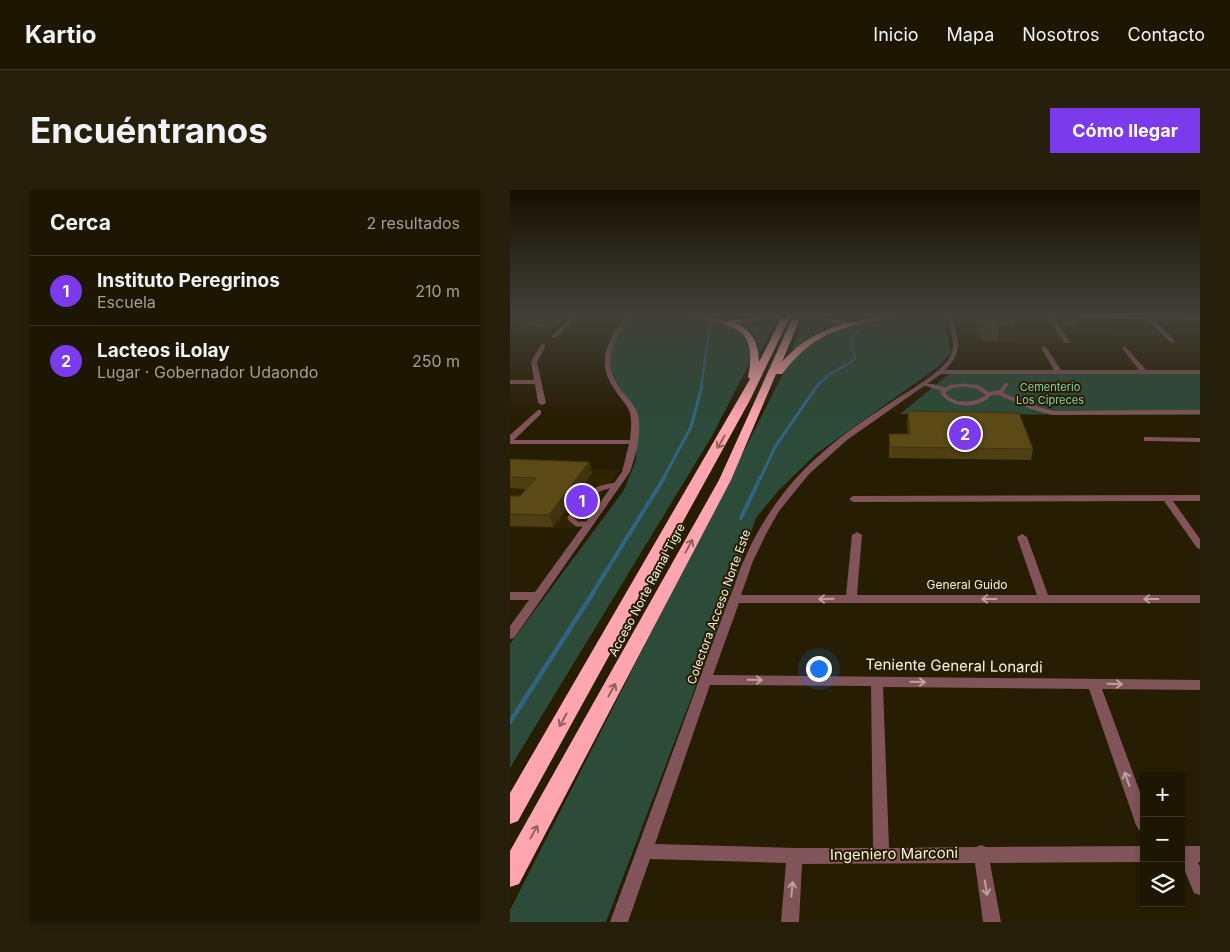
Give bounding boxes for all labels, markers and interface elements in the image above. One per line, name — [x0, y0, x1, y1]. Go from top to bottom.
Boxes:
text: Kartio — [25, 20, 96, 49]
text: Inicio — [873, 24, 919, 45]
text: Mapa — [947, 24, 994, 45]
text: Nosotros — [1022, 24, 1100, 45]
text: Contacto — [1128, 24, 1205, 45]
button: Cómo llegar — [1050, 108, 1200, 153]
text: Encuéntranos — [30, 109, 268, 151]
text: Cerca — [50, 210, 111, 235]
text: 2 resultados — [367, 213, 460, 233]
text: Instituto Peregrinos — [97, 269, 280, 292]
text: 1 — [63, 281, 69, 301]
text: 210 m — [415, 281, 460, 301]
text: Escuela — [97, 292, 156, 312]
text: Lacteos iLolay — [97, 339, 230, 362]
text: 2 — [61, 351, 71, 371]
text: 250 m — [412, 351, 460, 371]
text: Lugar · Gobernador Udaondo — [97, 362, 318, 382]
park label: Cementerio Los Cipreces — [1016, 380, 1084, 407]
pin: 2 — [949, 415, 981, 453]
one-way arrow — [715, 434, 725, 448]
pin: 1 — [566, 482, 598, 520]
street label: Acceso Norte Ramal Tigre — [605, 521, 688, 659]
street label: Colectora Acceso Norte Este — [683, 527, 754, 686]
one-way arrow — [684, 539, 694, 554]
street label: General Guido — [926, 577, 1008, 592]
one-way arrow — [819, 594, 835, 604]
one-way arrow — [981, 594, 998, 604]
one-way arrow — [1144, 594, 1160, 604]
street label: Teniente General Lonardi — [865, 654, 1043, 677]
your location — [806, 656, 832, 682]
one-way arrow — [747, 676, 763, 685]
one-way arrow — [910, 677, 926, 687]
one-way arrow — [1107, 679, 1123, 689]
one-way arrow — [607, 682, 617, 697]
one-way arrow — [558, 713, 568, 728]
one-way arrow — [1122, 771, 1132, 787]
map controls — [1140, 772, 1185, 907]
button: + — [1140, 772, 1185, 817]
button: − — [1140, 817, 1185, 862]
one-way arrow — [529, 825, 539, 840]
street label: Ingeniero Marconi — [830, 843, 958, 864]
button: layers — [1140, 862, 1185, 907]
one-way arrow — [982, 879, 992, 895]
one-way arrow — [788, 881, 797, 897]

